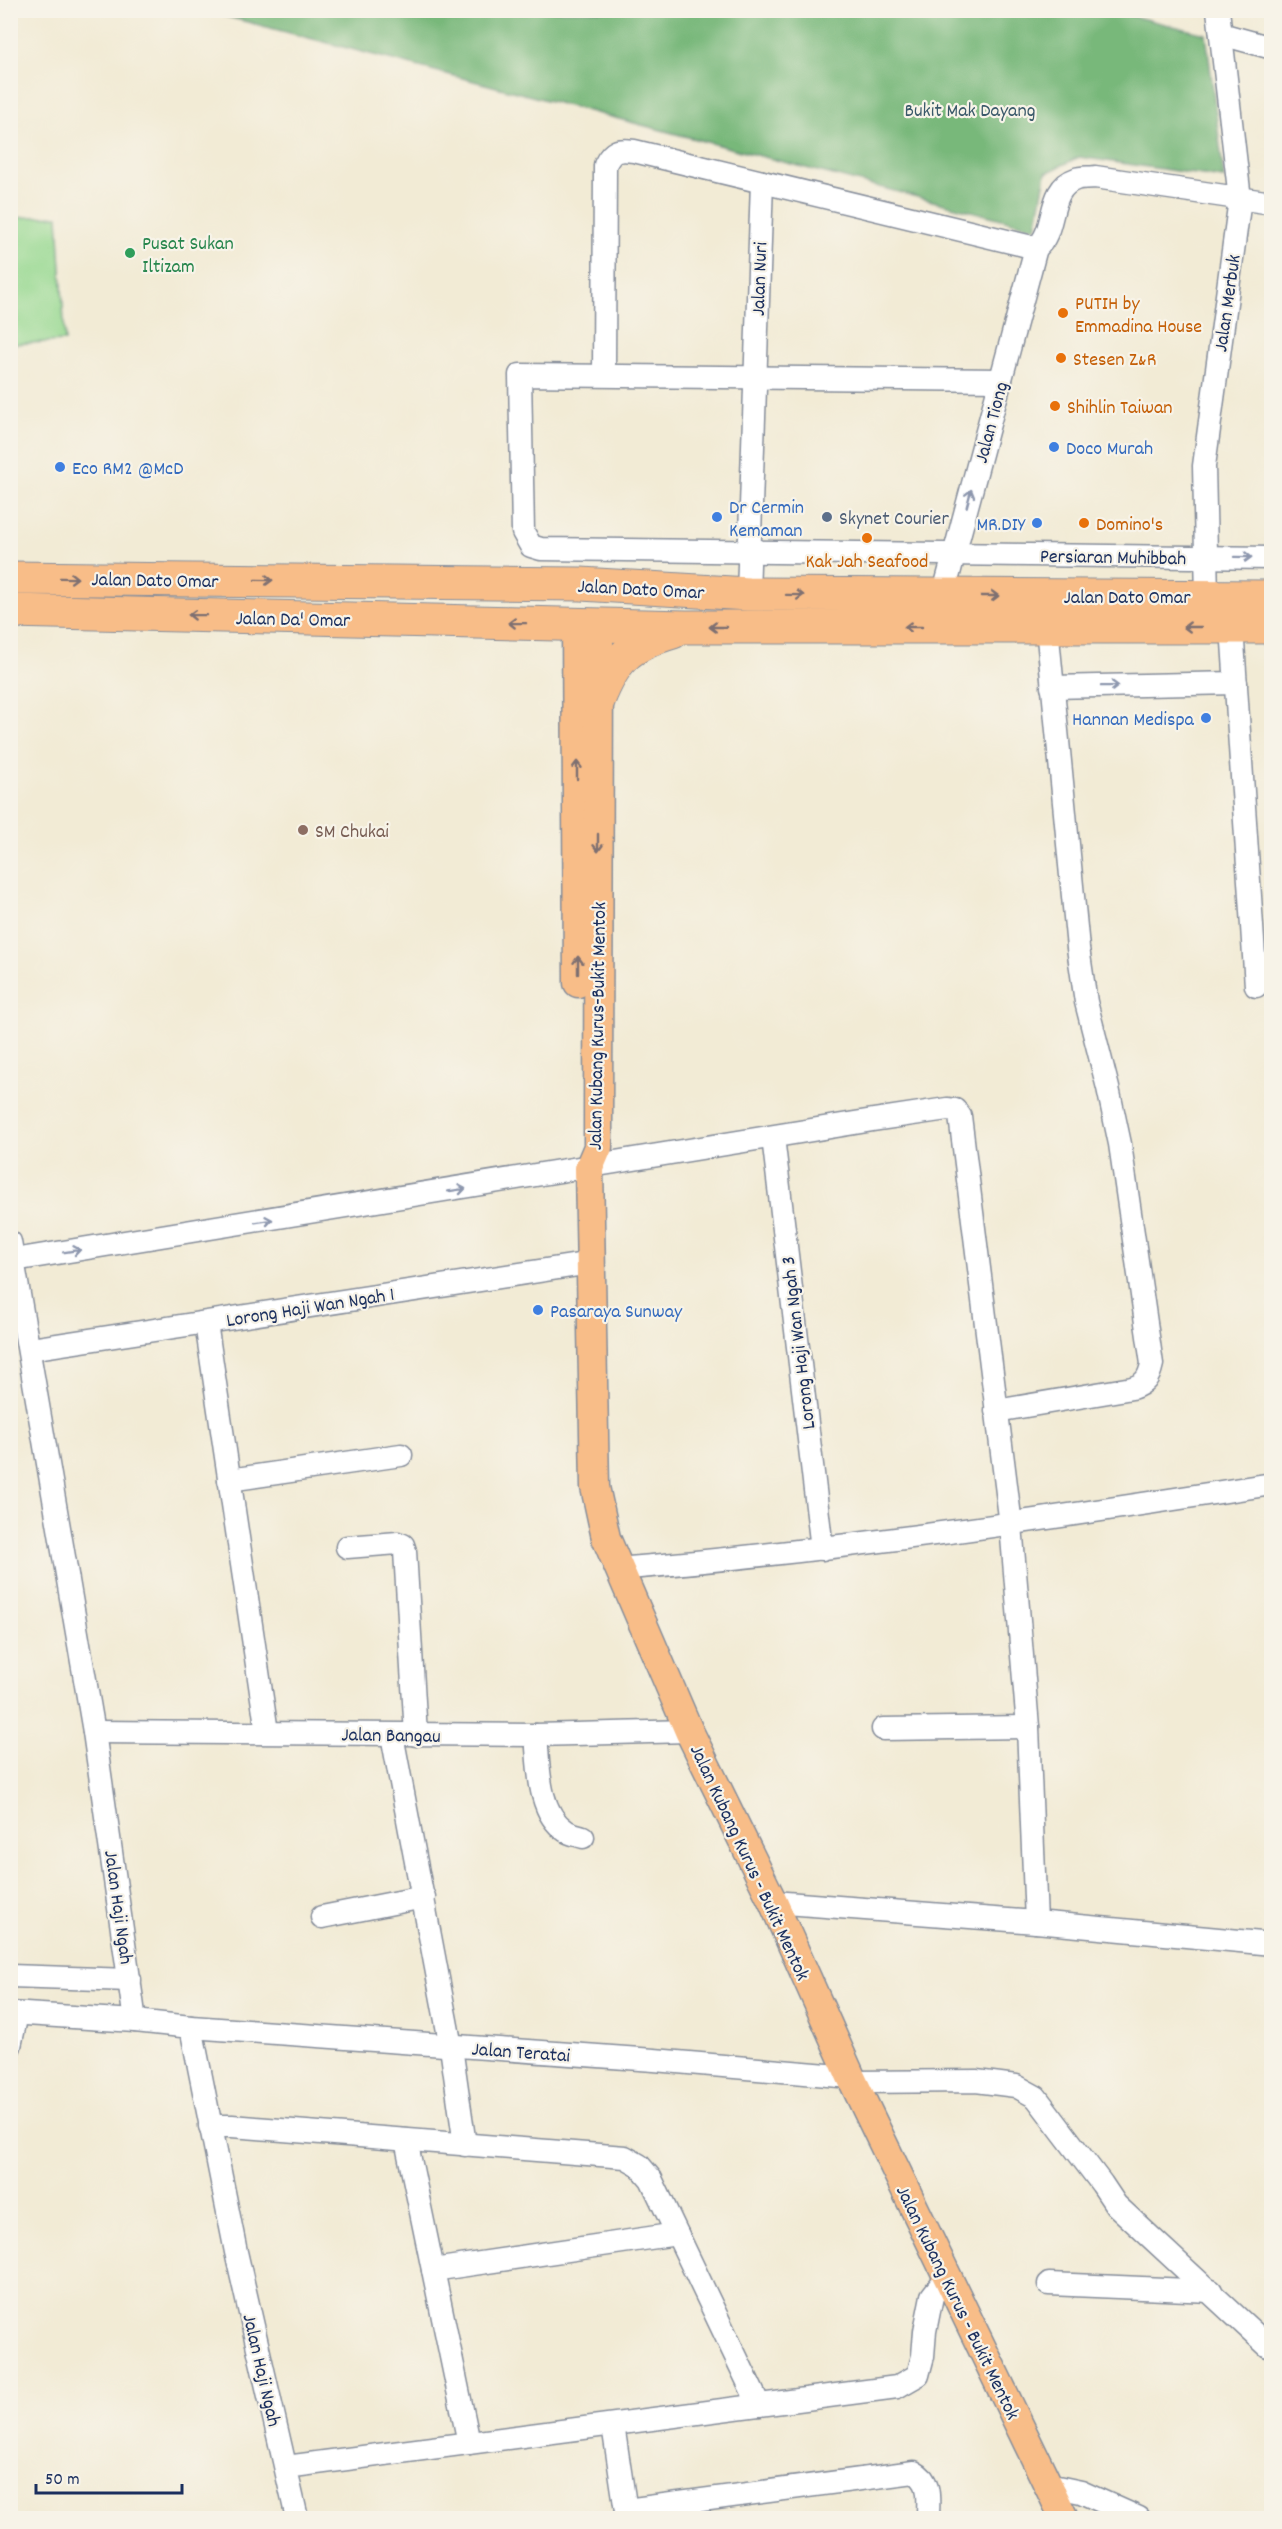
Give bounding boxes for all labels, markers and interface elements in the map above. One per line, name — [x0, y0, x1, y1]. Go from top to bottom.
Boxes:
park label: Bukit Mak Dayang — [905, 98, 1035, 126]
place label: Pusat Sukan Iltizam — [142, 231, 234, 282]
street label: Jalan Nuri — [746, 241, 776, 317]
marker: Pusat Sukan Iltizam — [123, 246, 137, 260]
street label: Jalan Merbuk — [1208, 253, 1250, 354]
place label: PUTIH by Emmadina House — [1075, 291, 1202, 342]
marker: PUTIH by Emmadina House — [1056, 306, 1070, 320]
place label: Stesen Z&R — [1073, 347, 1156, 375]
marker: Stesen Z&R — [1054, 351, 1068, 365]
street label: Jalan Tiong — [969, 379, 1017, 467]
place label: Shihlin Taiwan — [1067, 395, 1173, 423]
marker: Shihlin Taiwan — [1048, 399, 1062, 413]
place label: Doco Murah — [1066, 436, 1153, 464]
marker: Doco Murah — [1047, 440, 1061, 454]
place label: Eco RM2 @McD — [72, 456, 183, 484]
marker: Eco RM2 @McD — [53, 460, 67, 474]
one-way arrow — [964, 489, 975, 508]
place label: Dr Cermin Kemaman — [729, 495, 804, 546]
place label: Skynet Courier — [839, 506, 949, 534]
marker: Dr Cermin Kemaman — [710, 510, 724, 524]
marker: Skynet Courier — [820, 510, 834, 524]
place label: MR.DIY — [976, 512, 1026, 540]
place label: Domino's — [1096, 512, 1163, 540]
marker: MR.DIY — [1030, 516, 1044, 530]
marker: Domino's — [1077, 516, 1091, 530]
marker: Kak Jah Seafood — [860, 531, 874, 545]
street label: Persiaran Muhibbah — [1040, 544, 1186, 574]
place label: Kak Jah Seafood — [805, 549, 929, 577]
one-way arrow — [1233, 552, 1253, 563]
street label: Jalan Dato Omar — [91, 567, 219, 597]
one-way arrow — [58, 572, 78, 584]
one-way arrow — [253, 574, 273, 586]
street label: Jalan Dato Omar — [577, 574, 706, 608]
street label: Jalan Dato Omar — [1063, 585, 1191, 613]
one-way arrow — [784, 589, 804, 601]
one-way arrow — [979, 590, 999, 602]
street label: Jalan Da' Omar — [235, 606, 351, 636]
one-way arrow — [187, 610, 207, 621]
one-way arrow — [508, 617, 528, 628]
one-way arrow — [709, 621, 729, 633]
one-way arrow — [904, 621, 924, 633]
one-way arrow — [1183, 621, 1203, 633]
one-way arrow — [1100, 680, 1120, 691]
place label: Hannan Medispa — [1072, 707, 1195, 735]
marker: Hannan Medispa — [1199, 711, 1213, 725]
one-way arrow — [571, 761, 583, 781]
place label: SM Chukai — [315, 819, 389, 847]
marker: SM Chukai — [296, 823, 310, 837]
one-way arrow — [592, 833, 604, 853]
street label: Jalan Kubang Kurus-Bukit Mentok — [583, 902, 615, 1150]
one-way arrow — [572, 956, 584, 976]
one-way arrow — [447, 1184, 466, 1195]
one-way arrow — [254, 1215, 274, 1226]
one-way arrow — [62, 1246, 81, 1257]
street label: Lorong Haji Wan Ngah 3 — [775, 1254, 825, 1431]
street label: Lorong Haji Wan Ngah 1 — [224, 1282, 397, 1336]
place label: Pasaraya Sunway — [550, 1299, 683, 1327]
marker: Pasaraya Sunway — [531, 1303, 545, 1317]
street label: Jalan Bangau — [341, 1722, 441, 1752]
street label: Jalan Kubang Kurus - Bukit Mentok — [681, 1741, 815, 1986]
street label: Jalan Haji Ngah — [95, 1849, 139, 1966]
street label: Jalan Teratai — [471, 2037, 571, 2071]
street label: Jalan Kubang Kurus - Bukit Mentok — [887, 2181, 1025, 2425]
street label: Jalan Haji Ngah — [234, 2312, 287, 2430]
scale bar — [36, 2457, 182, 2495]
text: 50 m — [45, 2468, 80, 2493]

